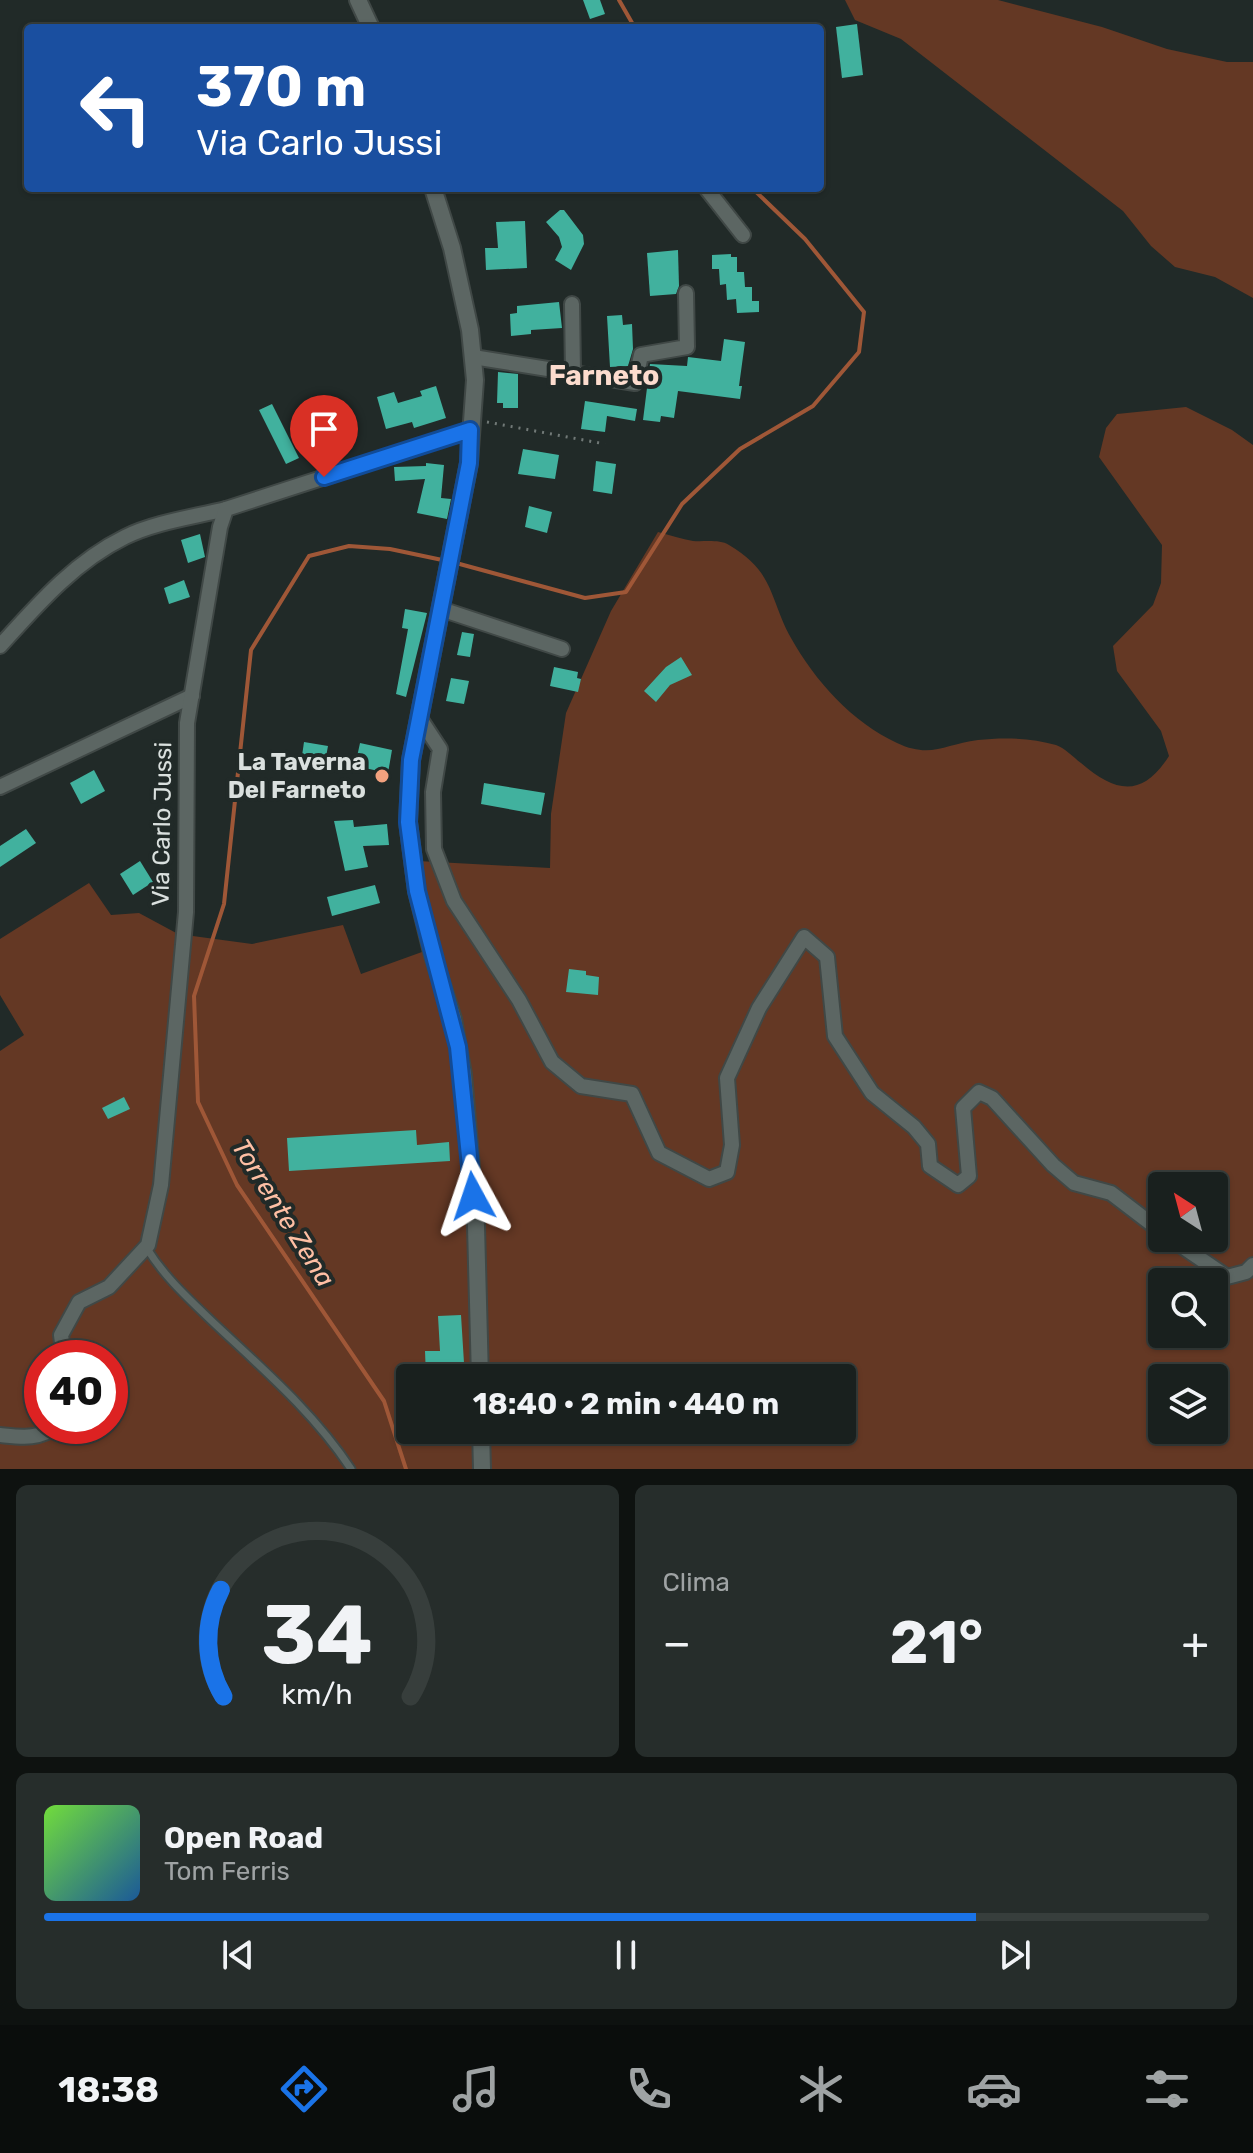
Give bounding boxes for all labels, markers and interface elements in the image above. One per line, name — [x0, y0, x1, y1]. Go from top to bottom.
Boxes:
text: 370 m — [196, 54, 366, 120]
icon: left — [64, 56, 168, 160]
text: Via Carlo Jussi — [196, 121, 442, 164]
district label: Farneto — [549, 359, 659, 392]
pin — [290, 395, 358, 477]
icon: arrive — [302, 407, 346, 451]
street label: Via Carlo Jussi — [147, 742, 177, 906]
place label: La Taverna Del Farneto — [228, 748, 366, 804]
marker: La Taverna Del Farneto — [373, 767, 391, 785]
water label: Torrente Zena — [225, 1133, 341, 1293]
position arrow — [431, 1154, 515, 1238]
north arrow — [1148, 1172, 1228, 1252]
map controls — [1148, 1172, 1228, 1444]
button: search — [1148, 1268, 1228, 1348]
speed limit sign: 40 — [24, 1340, 128, 1444]
button: layers — [1148, 1364, 1228, 1444]
text: 18:40 · 2 min · 440 m — [473, 1386, 779, 1422]
text: Clima — [663, 1567, 730, 1598]
text: 34 — [261, 1585, 373, 1684]
text: 21° — [890, 1607, 983, 1678]
text: − — [663, 1617, 691, 1669]
text: + — [1182, 1617, 1209, 1669]
text: km/h — [282, 1677, 353, 1711]
text: Open Road — [164, 1820, 323, 1856]
text: Tom Ferris — [164, 1856, 290, 1887]
icon: previous — [216, 1933, 260, 1977]
icon: pause — [604, 1933, 648, 1977]
icon: next — [993, 1933, 1037, 1977]
icon: directions — [276, 2061, 332, 2117]
icon: music — [448, 2061, 504, 2117]
icon: phone — [621, 2061, 677, 2117]
icon: climate — [793, 2061, 849, 2117]
icon: car — [966, 2061, 1022, 2117]
icon: filters — [1139, 2061, 1195, 2117]
text: 18:38 — [58, 2068, 159, 2111]

